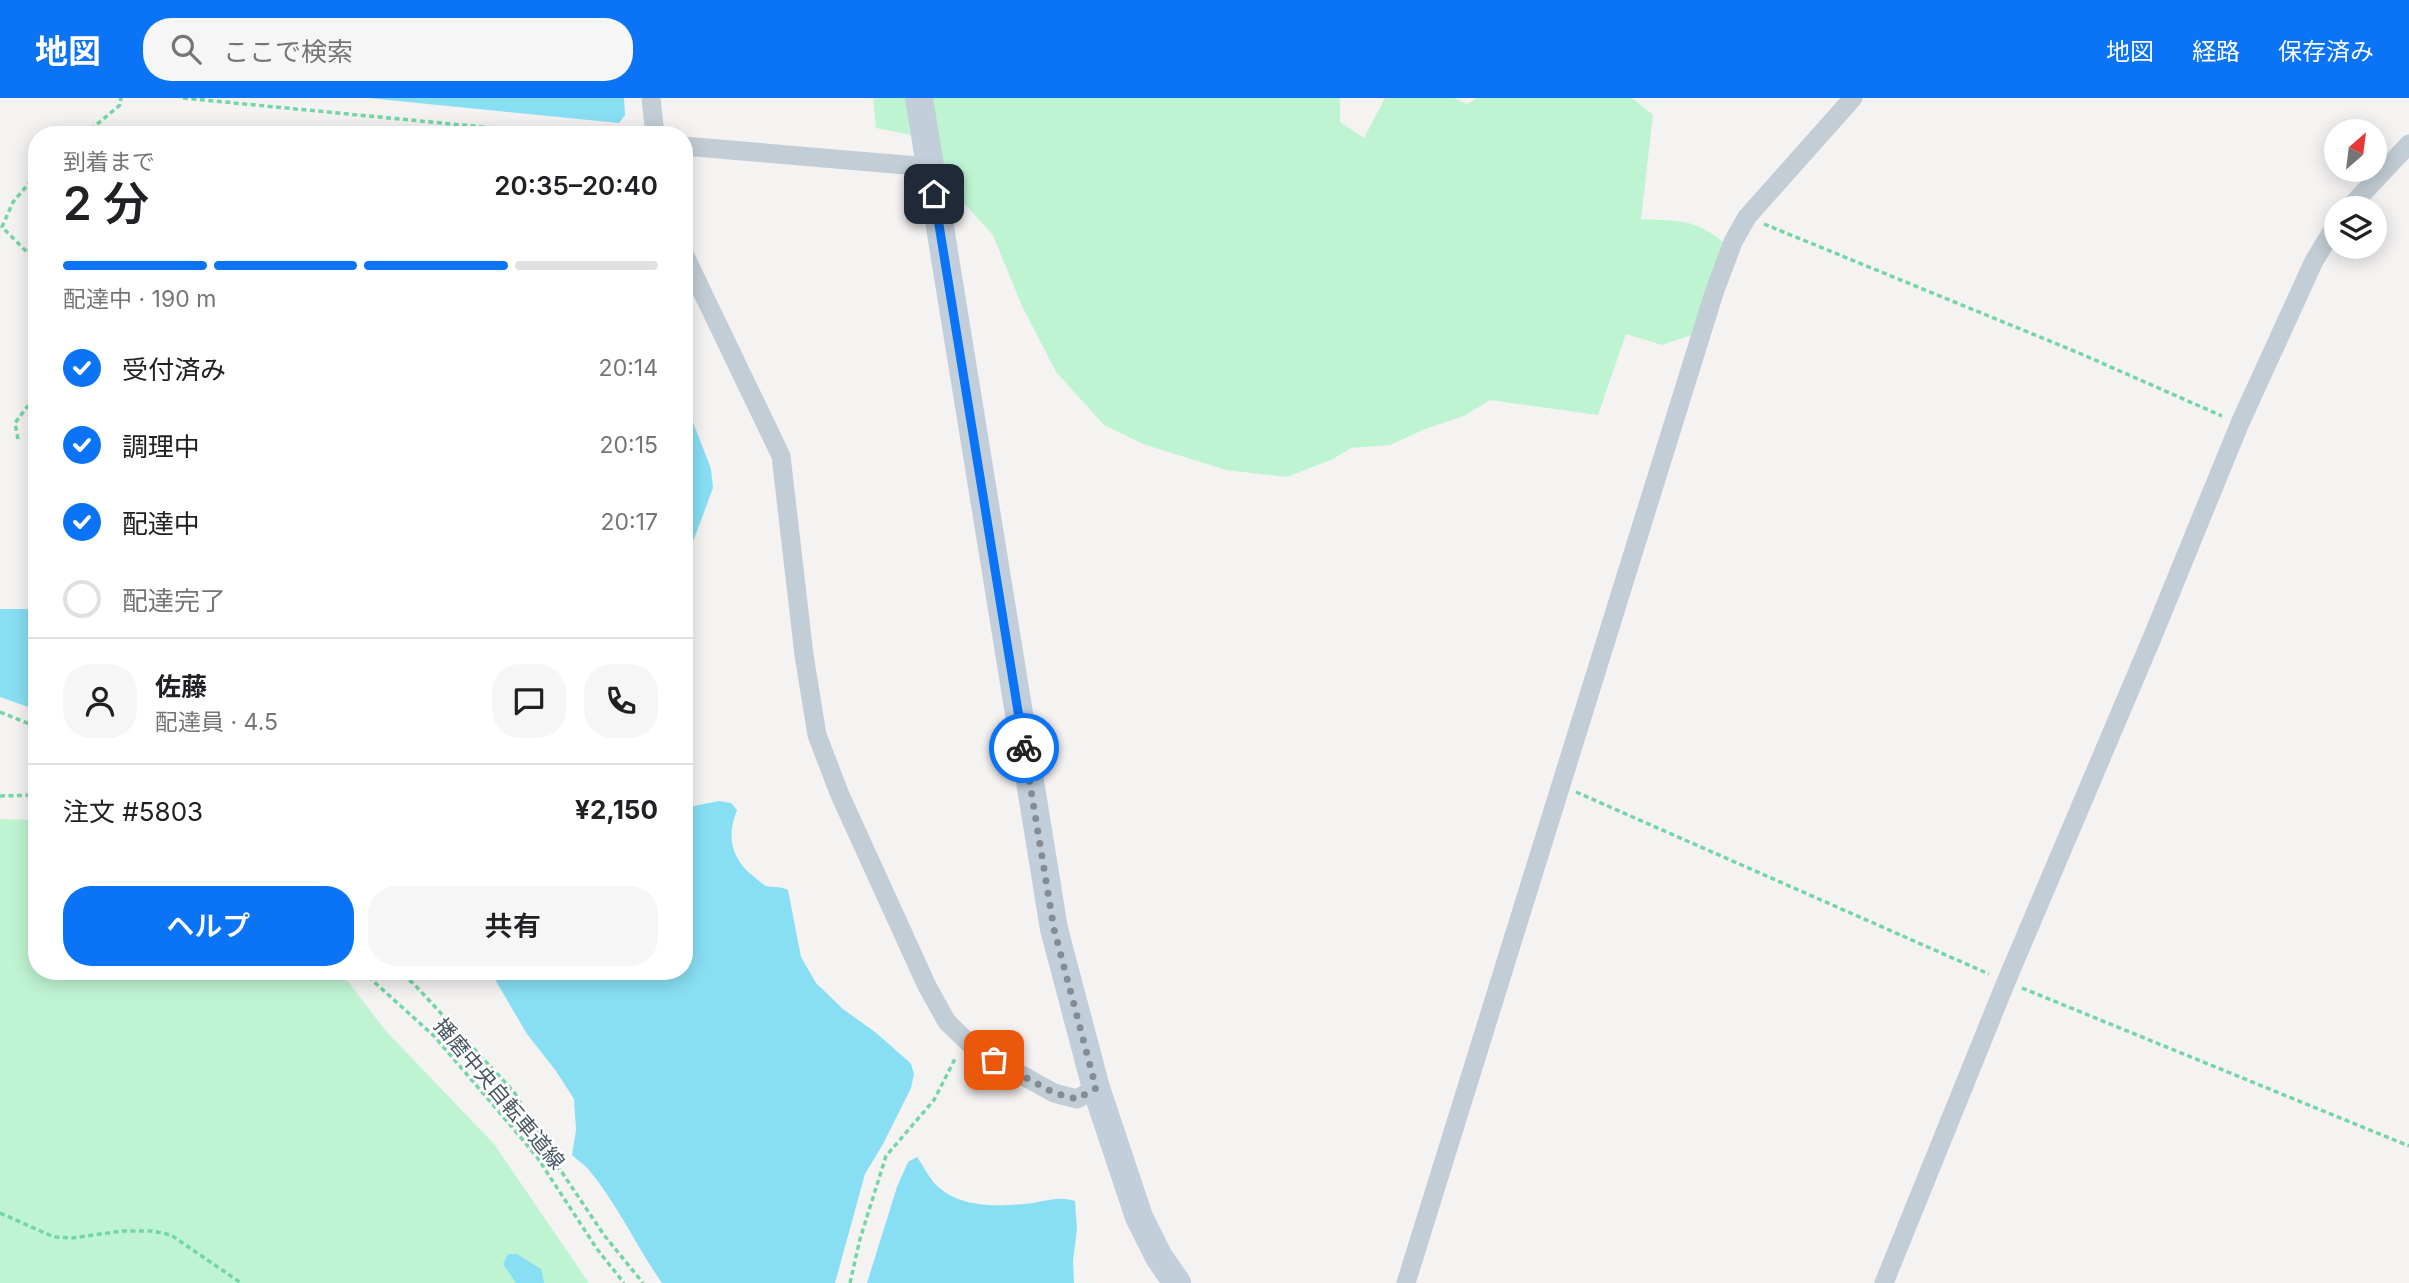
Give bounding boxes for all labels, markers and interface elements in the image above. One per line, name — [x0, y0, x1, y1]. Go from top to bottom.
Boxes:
search box — [143, 18, 633, 81]
icon: search — [167, 30, 205, 68]
text: 地図 — [35, 31, 101, 71]
text: ここで検索 — [223, 36, 353, 67]
text: 地図 — [2106, 37, 2154, 66]
text: 経路 — [2192, 37, 2240, 66]
text: 保存済み — [2278, 37, 2374, 66]
north arrow — [2324, 119, 2387, 182]
map controls — [2324, 119, 2387, 259]
text: 到着まで — [63, 148, 155, 176]
pin — [904, 164, 964, 224]
text: 20:35–20:40 — [494, 170, 658, 201]
text: 2 分 — [63, 175, 149, 231]
icon: home — [915, 175, 953, 213]
button: layers — [2324, 196, 2387, 259]
text: 配達中 · 190 m — [63, 285, 216, 313]
icon: check — [63, 349, 101, 387]
text: 受付済み — [122, 354, 226, 385]
text: 20:14 — [599, 354, 658, 382]
icon: check — [63, 426, 101, 464]
text: 調理中 — [122, 431, 200, 462]
text: 20:15 — [600, 431, 658, 459]
icon: check — [63, 503, 101, 541]
text: 配達中 — [122, 508, 200, 539]
text: 20:17 — [600, 508, 658, 536]
text: 配達完了 — [122, 585, 226, 616]
button: person — [63, 664, 137, 738]
button: chat — [492, 664, 566, 738]
button: phone — [584, 664, 658, 738]
text: 佐藤 — [155, 671, 207, 702]
text: 配達員 · 4.5 — [155, 708, 278, 736]
courier — [989, 713, 1059, 783]
icon: bike — [1005, 729, 1043, 767]
text: ¥2,150 — [575, 794, 658, 825]
text: 注文 #5803 — [63, 796, 203, 827]
button: ヘルプ — [63, 886, 354, 966]
button: 共有 — [368, 886, 658, 966]
street label: 播磨中央自転車道線 — [429, 1013, 570, 1174]
pin — [964, 1030, 1024, 1090]
icon: bag — [975, 1041, 1013, 1079]

